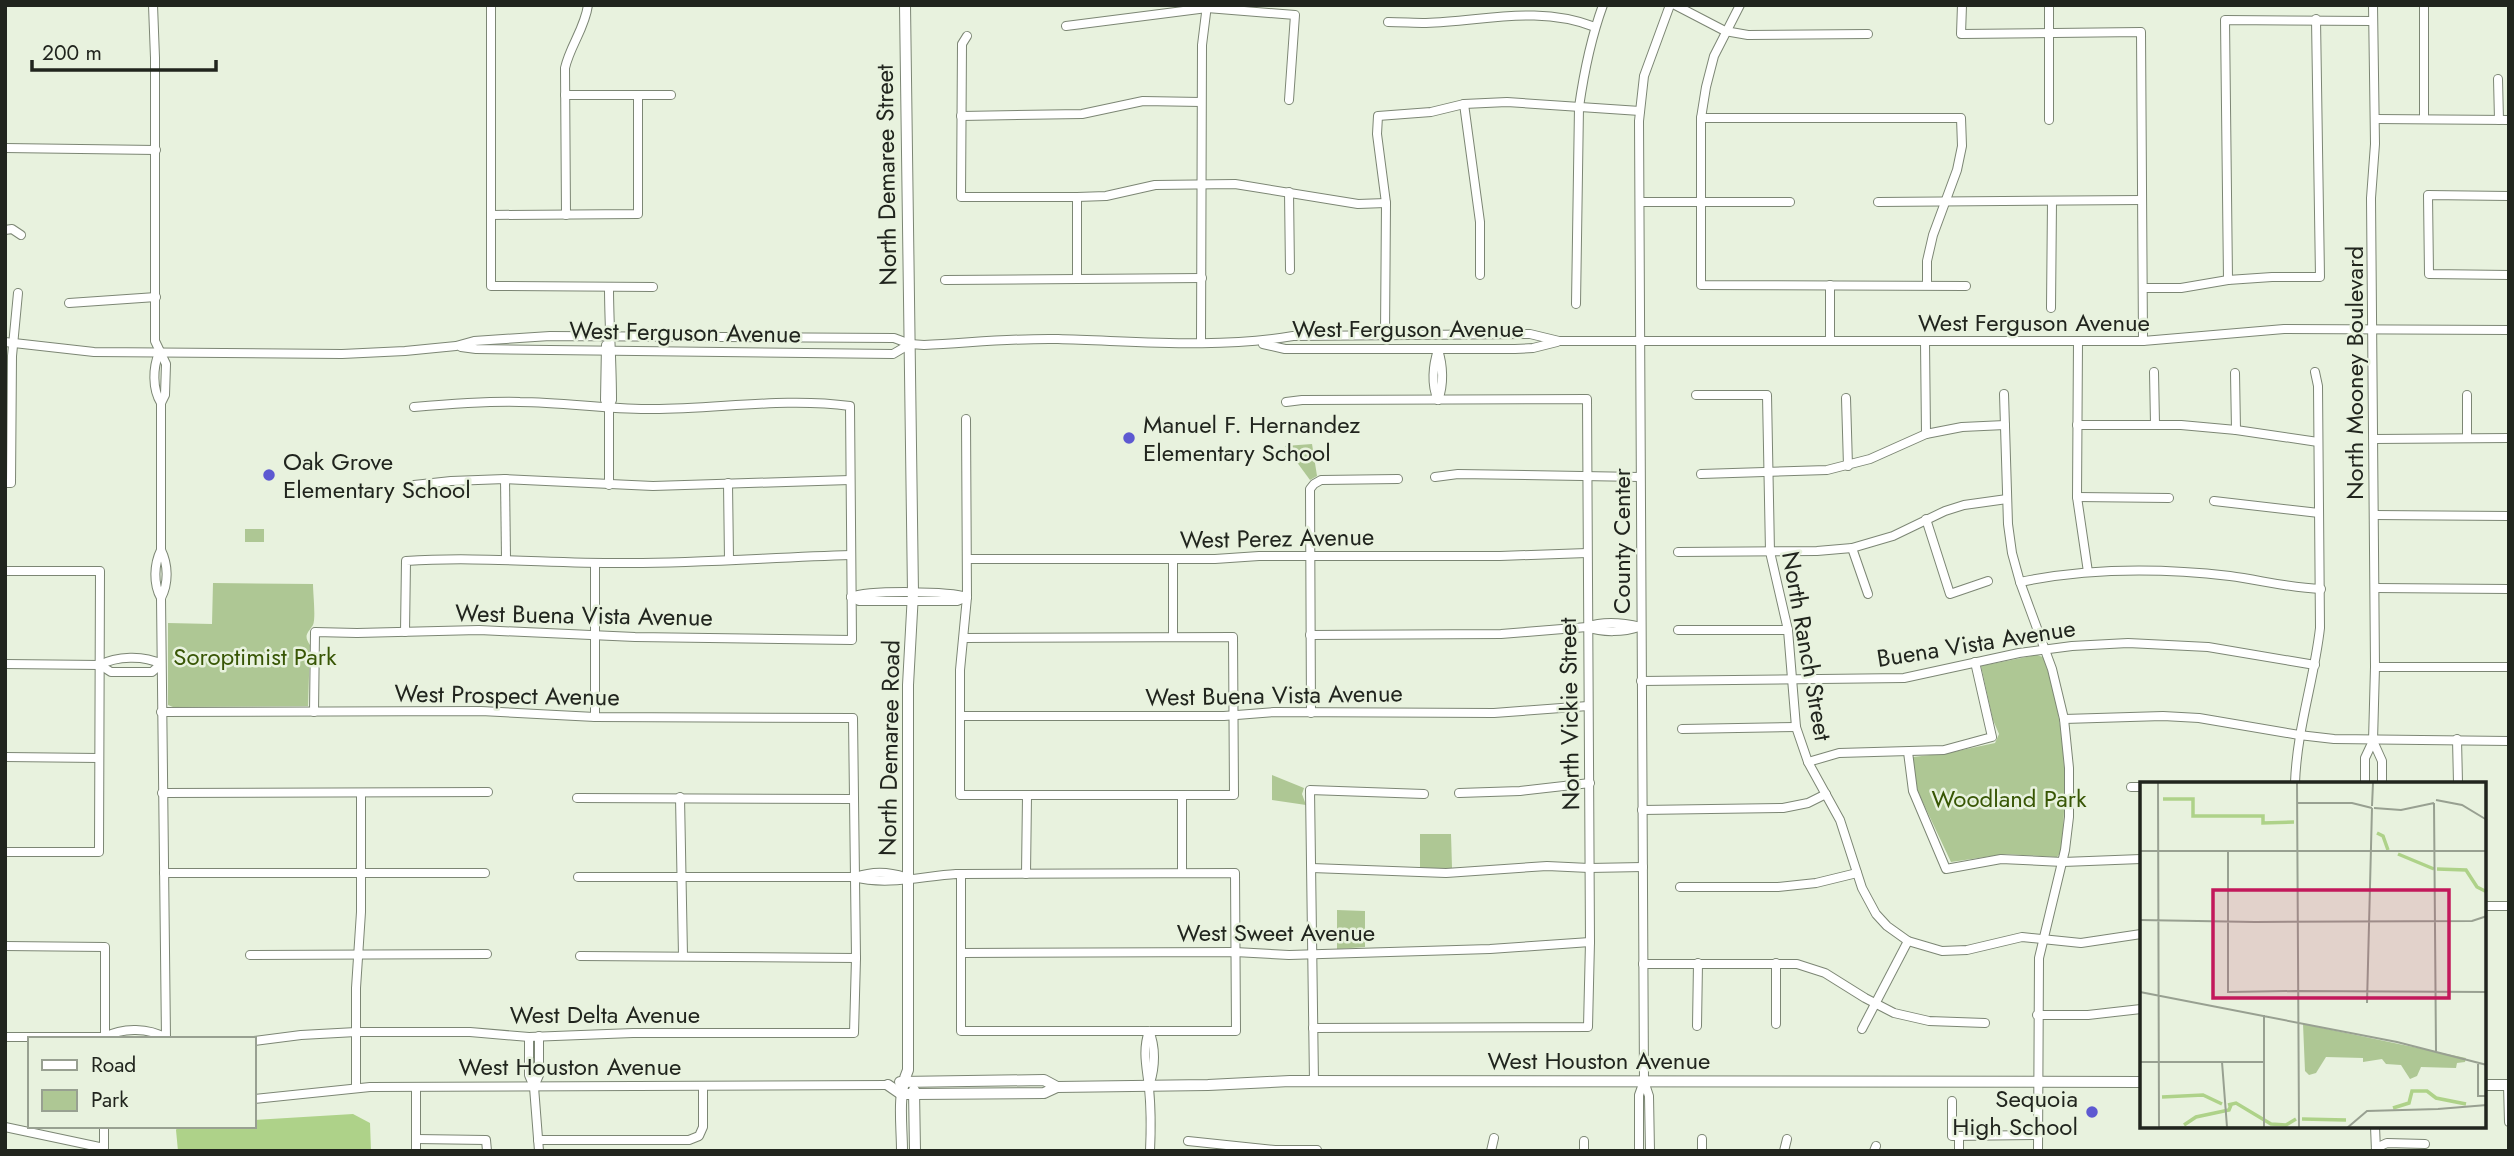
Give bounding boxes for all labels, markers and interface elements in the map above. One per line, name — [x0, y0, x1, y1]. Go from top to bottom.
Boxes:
scale bar — [32, 28, 215, 72]
text: 200 m — [42, 38, 102, 68]
street label: North Demaree Street — [867, 64, 905, 286]
street label: North Mooney Boulevard — [2337, 246, 2372, 500]
street label: West Ferguson Avenue — [1918, 305, 2150, 340]
street label: West Ferguson Avenue — [1292, 311, 1524, 346]
street label: West Ferguson Avenue — [569, 312, 801, 352]
place label: Manuel F. Hernandez Elementary School — [1143, 407, 1360, 470]
marker: Manuel F. Hernandez Elementary School — [1121, 430, 1137, 446]
place label: Oak Grove Elementary School — [283, 444, 471, 507]
marker: Oak Grove Elementary School — [261, 467, 277, 483]
street label: County Center — [1604, 467, 1639, 614]
street label: West Perez Avenue — [1179, 519, 1375, 557]
street label: North Ranch Street — [1773, 549, 1841, 744]
street label: West Buena Vista Avenue — [455, 595, 713, 635]
street label: Buena Vista Avenue — [1874, 610, 2078, 676]
street label: North Vickie Street — [1550, 617, 1588, 811]
park label: Soroptimist Park — [173, 639, 337, 674]
street label: North Demaree Road — [870, 640, 908, 856]
street label: West Buena Vista Avenue — [1145, 675, 1403, 715]
street label: West Prospect Avenue — [394, 676, 620, 714]
park label: Woodland Park — [1931, 781, 2087, 816]
inset map — [2140, 782, 2486, 1128]
street label: West Sweet Avenue — [1177, 915, 1375, 950]
street label: West Delta Avenue — [510, 997, 700, 1032]
legend — [28, 1037, 256, 1128]
street label: West Houston Avenue — [1488, 1043, 1710, 1078]
street label: West Houston Avenue — [459, 1049, 681, 1084]
text: Road — [91, 1050, 136, 1080]
place label: Sequoia High School — [1952, 1081, 2078, 1144]
text: Park — [91, 1085, 129, 1115]
marker: Sequoia High School — [2084, 1104, 2100, 1120]

